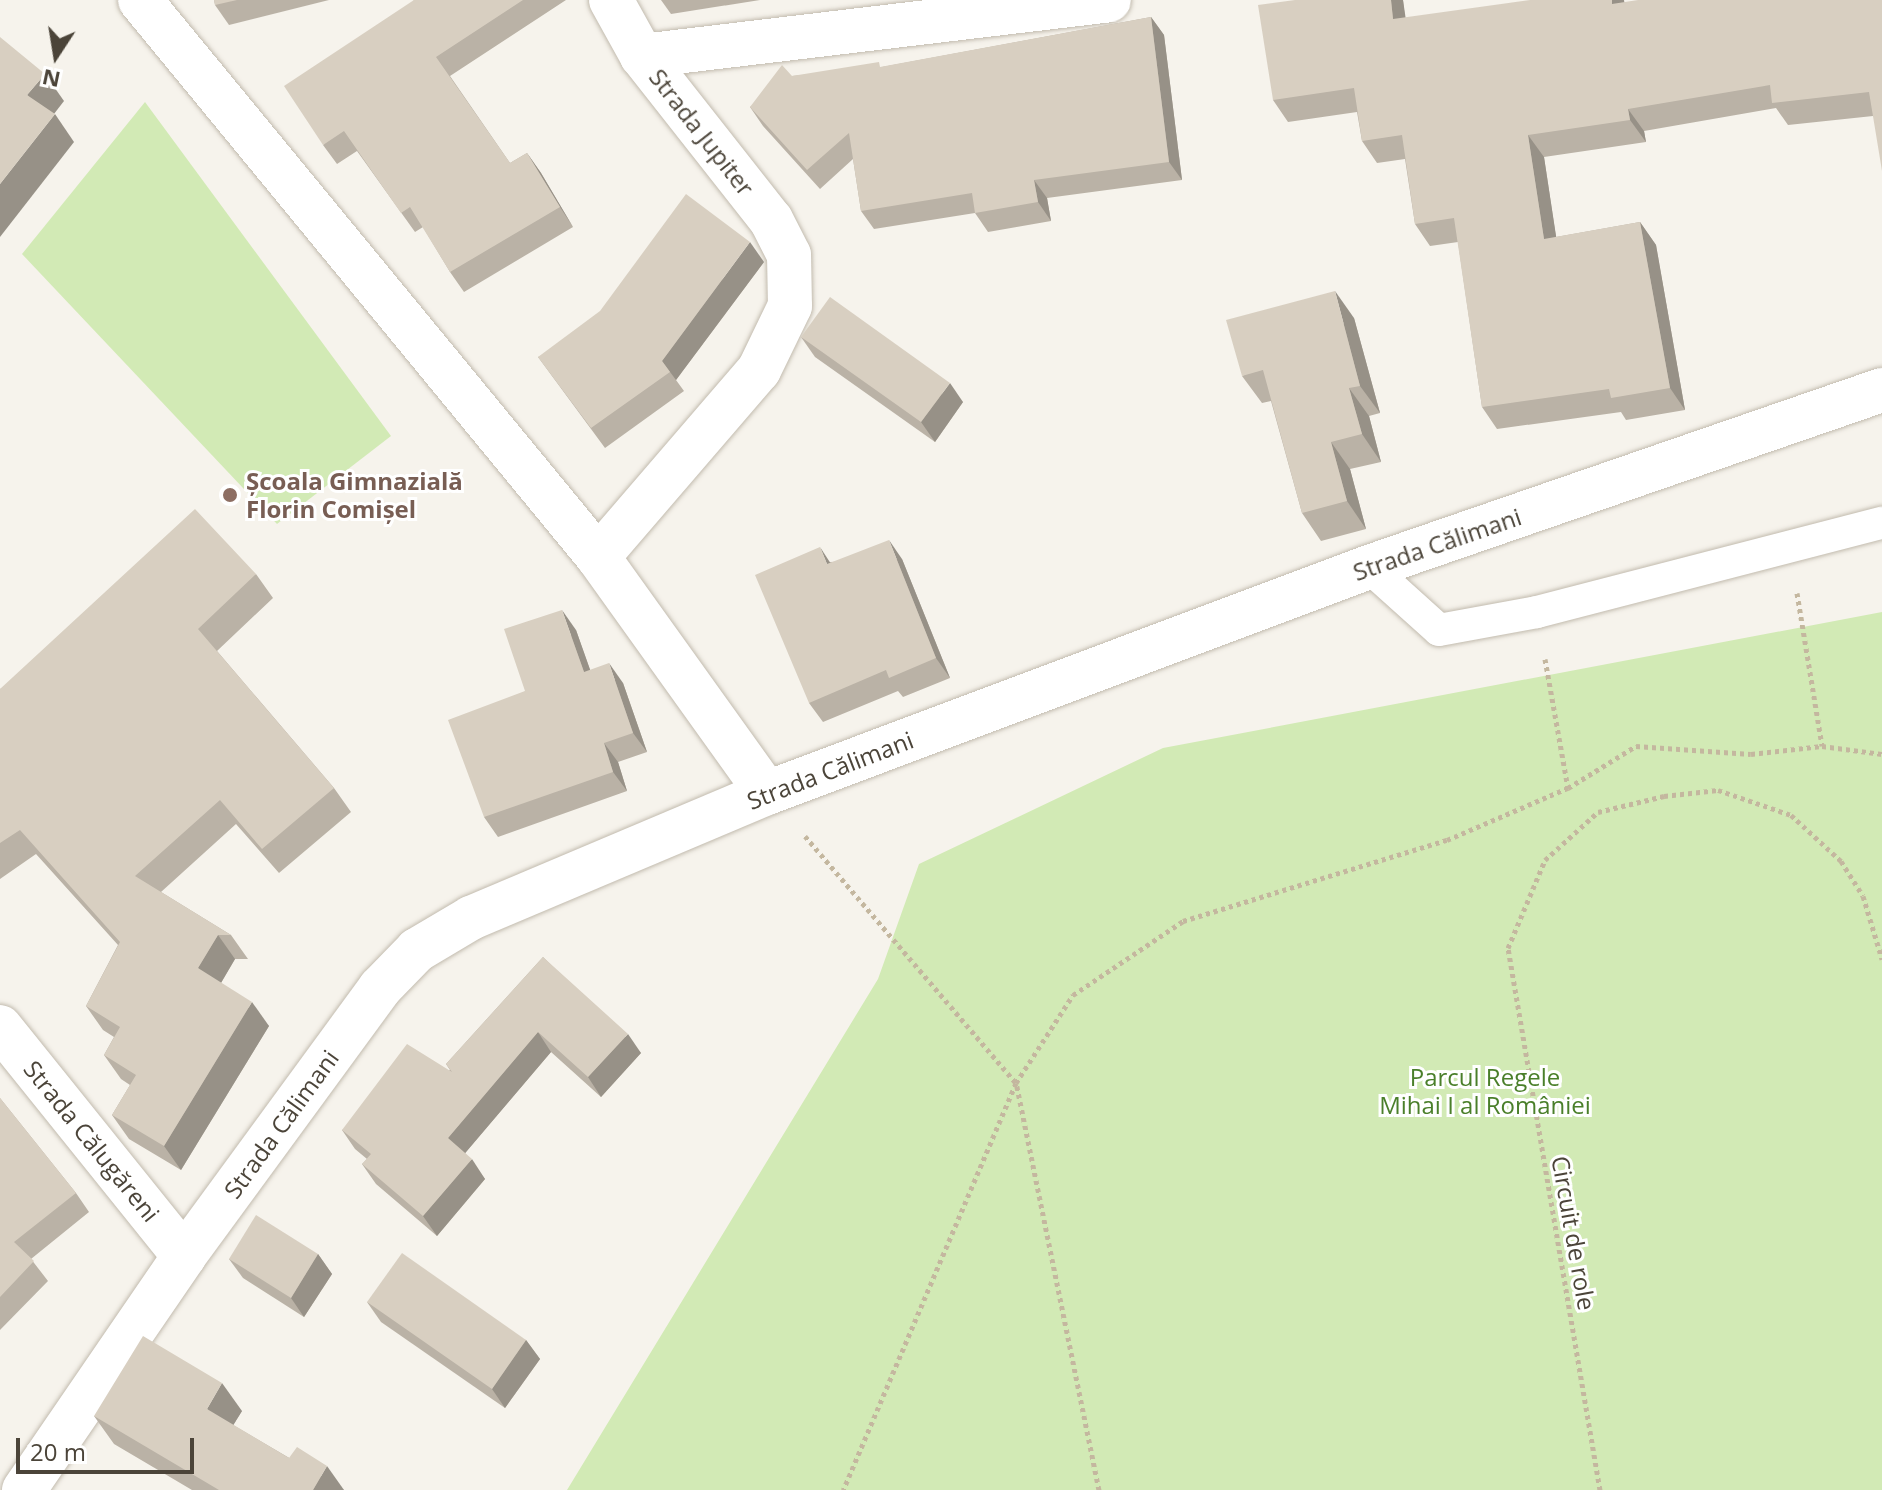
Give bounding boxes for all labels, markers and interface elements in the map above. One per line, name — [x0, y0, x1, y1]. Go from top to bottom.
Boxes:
north arrow — [16, 16, 96, 96]
text: N — [39, 63, 63, 96]
street label: Strada Jupiter — [644, 63, 760, 201]
place label: Școala Gimnazială Florin Comișel — [246, 467, 463, 523]
marker: Școala Gimnazială Florin Comișel — [221, 486, 239, 504]
street label: Strada Călimani — [1349, 502, 1525, 586]
street label: Strada Călimani — [743, 725, 917, 815]
street label: Strada Călimani — [218, 1044, 344, 1204]
street label: Strada Călugăreni — [18, 1055, 166, 1227]
park label: Parcul Regele Mihai I al României — [1379, 1063, 1591, 1119]
street label: Circuit de role — [1546, 1154, 1602, 1312]
scale bar — [20, 1422, 198, 1472]
text: 20 m — [30, 1435, 86, 1468]

